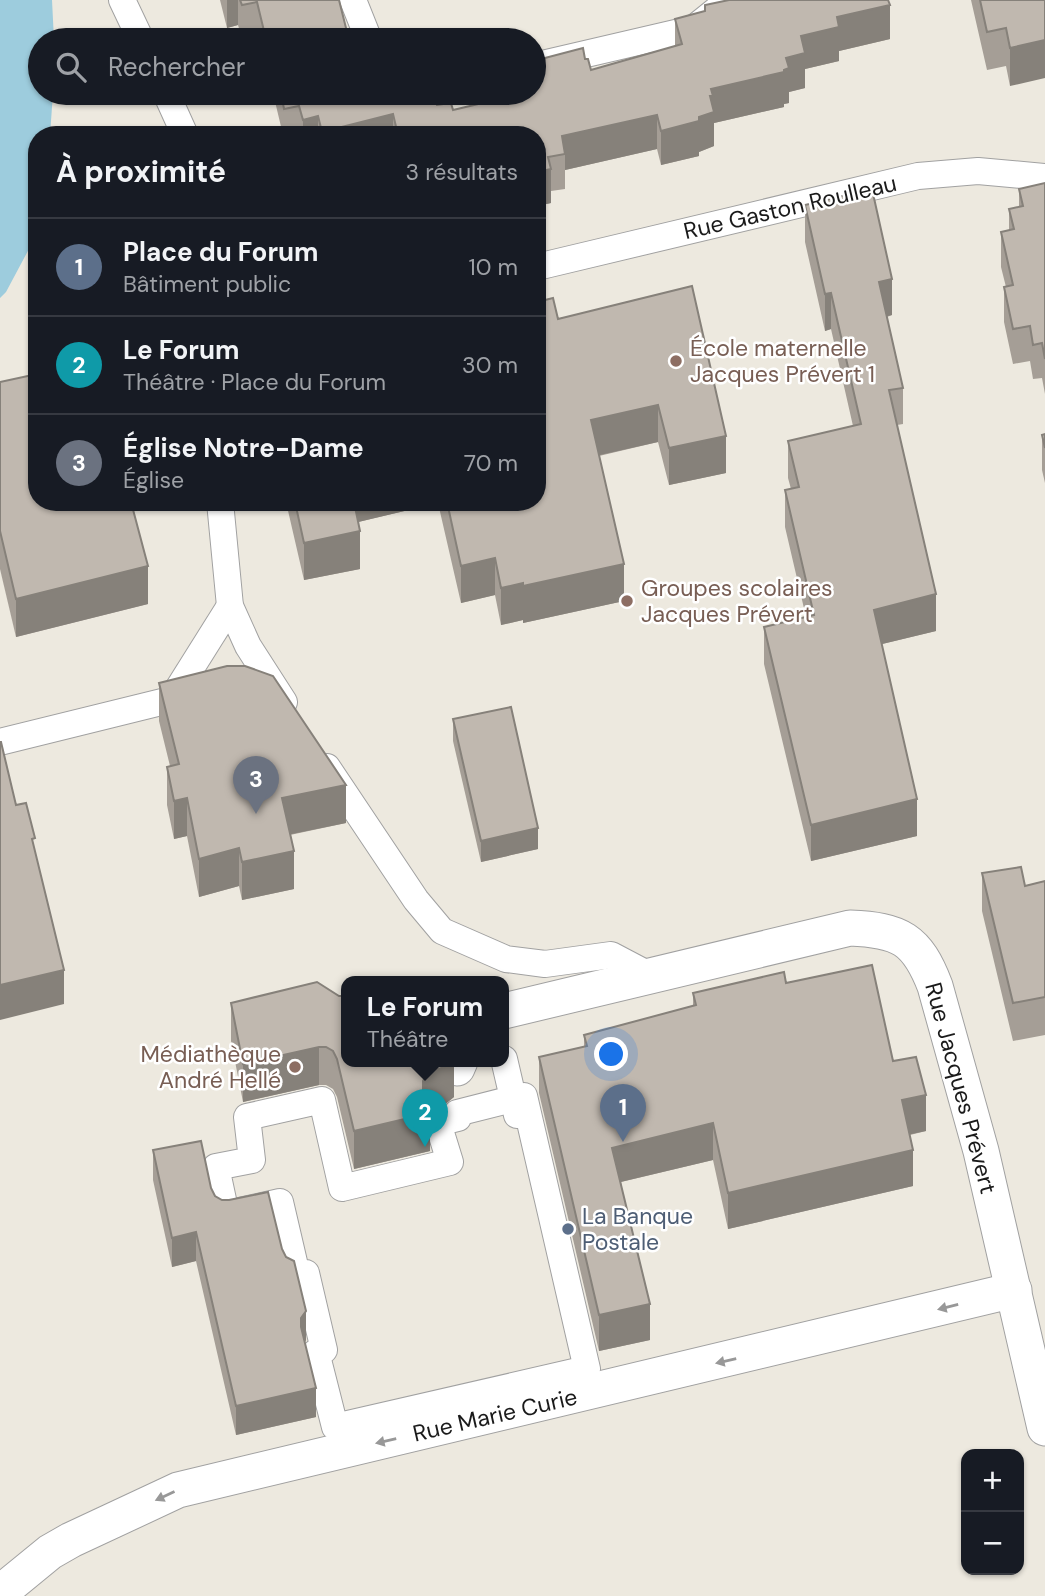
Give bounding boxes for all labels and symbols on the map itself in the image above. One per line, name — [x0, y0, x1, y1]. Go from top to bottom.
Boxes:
street label: Rue Gaston Roulleau — [681, 168, 899, 246]
place label: École maternelle Jacques Prévert 1 — [690, 333, 875, 389]
marker: École maternelle Jacques Prévert 1 — [668, 353, 684, 369]
place label: Groupes scolaires Jacques Prévert — [641, 573, 833, 629]
marker: Groupes scolaires Jacques Prévert — [619, 593, 635, 609]
pin: 3 — [233, 756, 279, 814]
street label: Rue Jacques Prévert — [918, 979, 1004, 1197]
your location — [594, 1037, 628, 1071]
place label: Médiathèque André Hellé — [140, 1039, 281, 1095]
marker: Médiathèque André Hellé — [287, 1059, 303, 1075]
pin: 1 — [600, 1084, 646, 1142]
pin: 2 — [402, 1089, 448, 1147]
place label: La Banque Postale — [582, 1201, 693, 1257]
marker: La Banque Postale — [560, 1221, 576, 1237]
one-way arrow — [937, 1303, 958, 1313]
one-way arrow — [715, 1355, 737, 1366]
street label: Rue Marie Curie — [410, 1382, 580, 1448]
one-way arrow — [375, 1436, 397, 1447]
one-way arrow — [155, 1490, 175, 1502]

